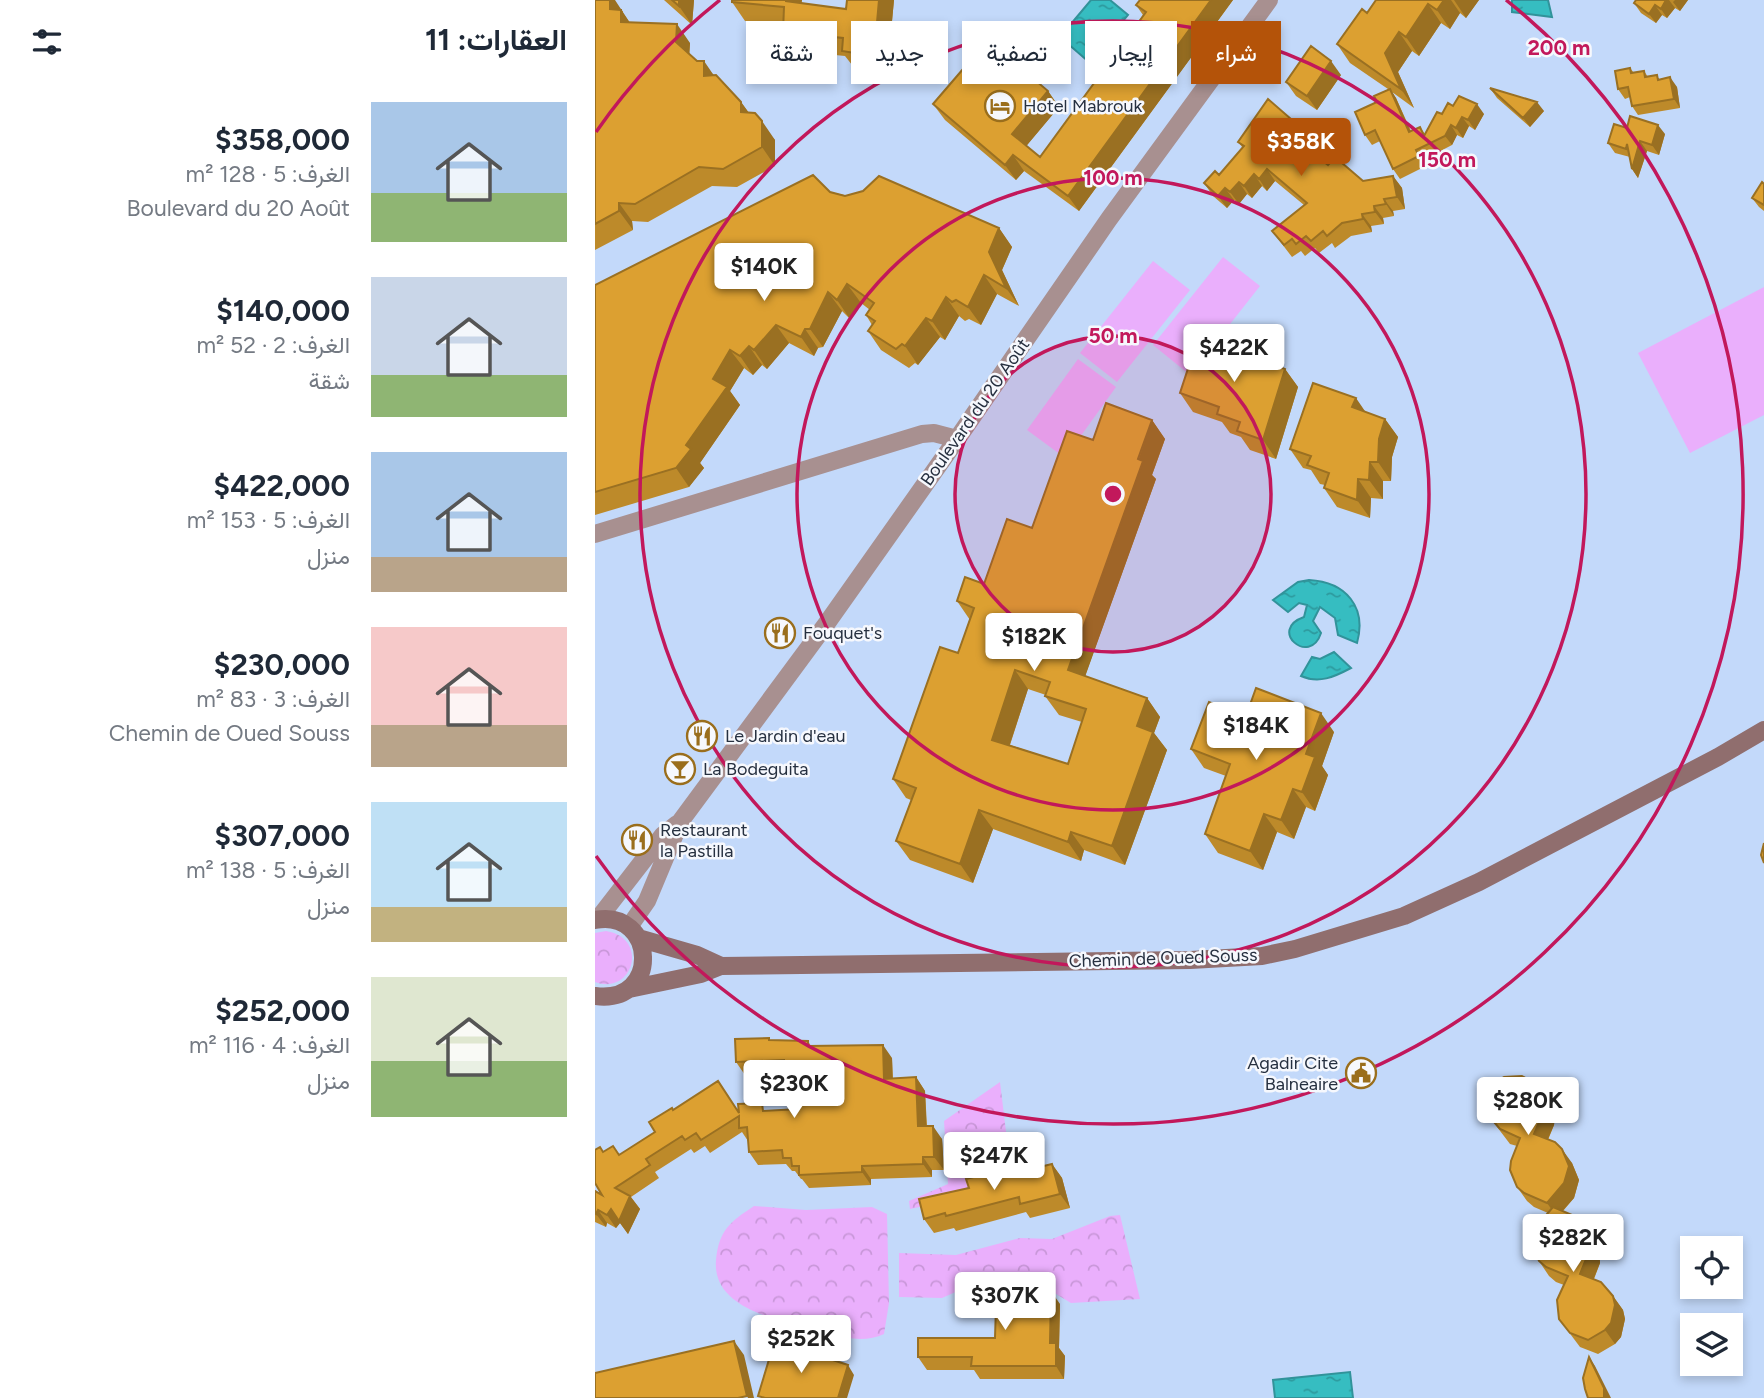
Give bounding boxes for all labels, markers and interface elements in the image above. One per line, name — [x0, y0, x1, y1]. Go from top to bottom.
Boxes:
text: العقارات: 11 — [425, 21, 567, 58]
chip: شقة — [746, 21, 837, 84]
chip: جديد — [851, 21, 948, 84]
chip: تصفية — [962, 21, 1071, 84]
chip: إيجار — [1085, 21, 1177, 84]
chip: شراء — [1191, 21, 1281, 84]
icon: filters — [28, 23, 66, 61]
text: 200 m — [1528, 35, 1590, 60]
hotel icon: Hotel Mabrouk — [983, 89, 1017, 123]
place label: Hotel Mabrouk — [1023, 95, 1142, 117]
pin: $358K — [1252, 118, 1350, 178]
text: $358,000 — [215, 121, 350, 158]
text: $358K — [1267, 127, 1335, 155]
icon: home — [427, 130, 511, 214]
text: 150 m — [1418, 147, 1476, 172]
text: الغرف: 5 · 128 m² — [186, 160, 350, 188]
text: 100 m — [1083, 165, 1143, 190]
text: Boulevard du 20 Août — [127, 194, 350, 222]
pin: $140K — [715, 244, 813, 303]
text: $140K — [730, 252, 798, 280]
text: $140,000 — [216, 292, 350, 329]
icon: home — [427, 305, 511, 389]
text: 50 m — [1088, 323, 1138, 348]
pin: $422K — [1185, 324, 1283, 384]
text: الغرف: 2 · 52 m² — [196, 331, 350, 359]
text: $422K — [1199, 333, 1269, 361]
street label: Boulevard du 20 Août — [916, 334, 1034, 490]
text: شقة — [308, 367, 350, 395]
text: $422,000 — [214, 467, 350, 504]
icon: home — [427, 480, 511, 564]
centre of rings — [1101, 482, 1125, 506]
text: الغرف: 5 · 153 m² — [187, 506, 350, 534]
text: منزل — [307, 542, 350, 570]
pin: $182K — [985, 614, 1083, 673]
restaurant icon: Fouquet's — [763, 616, 797, 650]
place label: Fouquet's — [803, 622, 882, 644]
text: $182K — [1001, 622, 1067, 650]
text: $230,000 — [214, 646, 350, 683]
icon: home — [427, 655, 511, 739]
text: الغرف: 3 · 83 m² — [196, 685, 350, 713]
pin: $184K — [1207, 702, 1305, 762]
text: $184K — [1223, 711, 1289, 739]
text: Chemin de Oued Souss — [109, 719, 350, 747]
restaurant icon: Le Jardin d'eau — [685, 719, 719, 753]
place label: Le Jardin d'eau — [725, 725, 846, 747]
bar icon: La Bodeguita — [663, 752, 697, 786]
place label: La Bodeguita — [703, 758, 809, 780]
text: $307,000 — [215, 817, 350, 854]
place label: Restaurant la Pastilla — [660, 819, 748, 862]
restaurant icon: Restaurant la Pastilla — [620, 823, 654, 857]
icon: home — [427, 830, 511, 914]
text: الغرف: 5 · 138 m² — [186, 856, 350, 884]
text: منزل — [307, 892, 350, 920]
street label: Chemin de Oued Souss — [1068, 944, 1258, 972]
text: $252,000 — [215, 992, 350, 1029]
icon: home — [427, 1005, 511, 1089]
text: الغرف: 4 · 116 m² — [189, 1031, 350, 1059]
place label: Agadir Cite Balneaire — [1247, 1052, 1338, 1095]
public building icon: Agadir Cite Balneaire — [1344, 1056, 1378, 1090]
pin: $230K — [745, 1060, 843, 1120]
text: منزل — [307, 1067, 350, 1095]
text: $230K — [759, 1069, 829, 1097]
pin: $280K — [1479, 1078, 1577, 1137]
text: $280K — [1493, 1086, 1563, 1114]
pin: $247K — [945, 1132, 1043, 1192]
text: $247K — [960, 1141, 1028, 1169]
pin: $282K — [1524, 1214, 1622, 1274]
text: $282K — [1539, 1223, 1607, 1251]
map controls — [1680, 1236, 1743, 1376]
button: locate — [1680, 1236, 1743, 1299]
pin: $307K — [956, 1272, 1054, 1332]
text: $307K — [971, 1281, 1039, 1309]
button: layers — [1680, 1313, 1743, 1376]
pin: $252K — [752, 1316, 850, 1375]
text: $252K — [767, 1324, 835, 1352]

